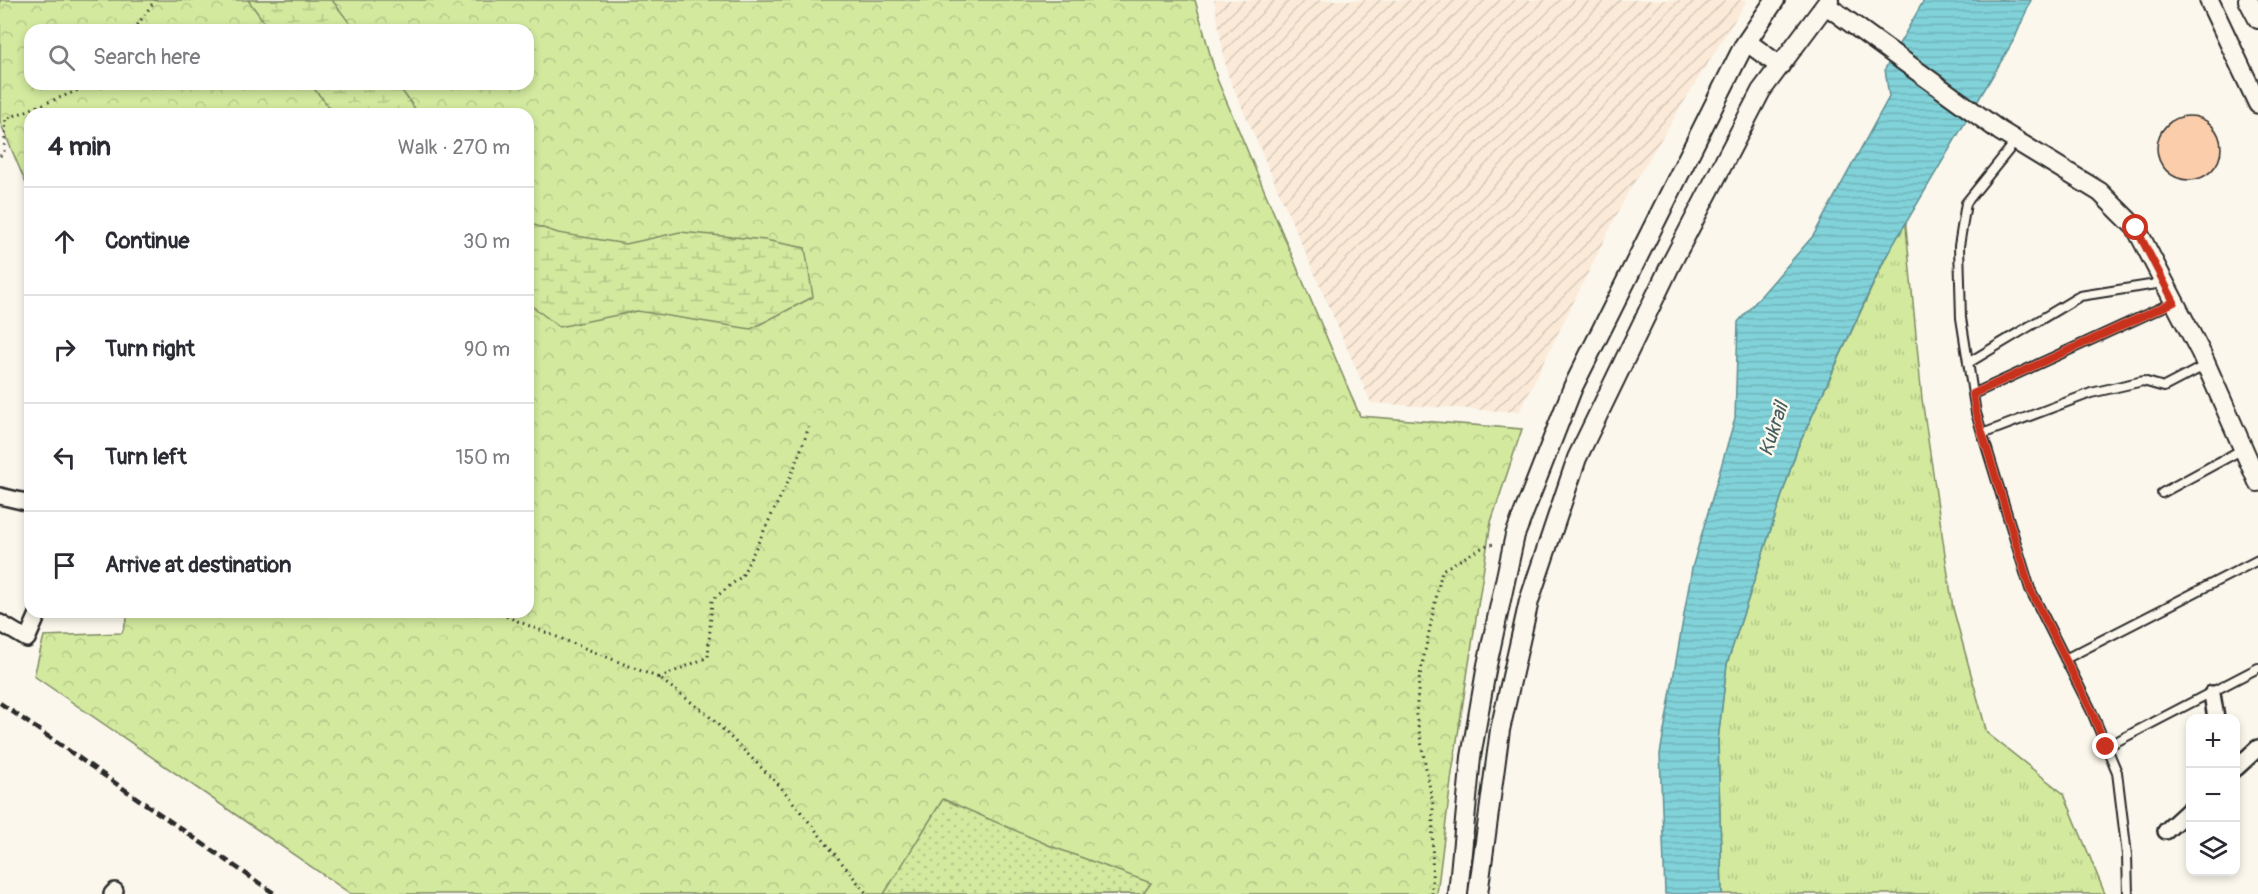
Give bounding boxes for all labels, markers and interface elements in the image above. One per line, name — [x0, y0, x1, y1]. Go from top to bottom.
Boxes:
search box — [24, 24, 534, 90]
icon: search — [45, 41, 78, 74]
text: Search here — [93, 43, 200, 71]
text: 4 min — [48, 131, 111, 163]
text: Walk · 270 m — [398, 135, 510, 160]
route start — [2122, 214, 2148, 240]
icon: ahead — [48, 225, 81, 258]
text: Continue — [105, 227, 189, 255]
text: 30 m — [463, 229, 510, 254]
icon: right — [48, 333, 81, 366]
text: Turn right — [105, 335, 195, 363]
text: 90 m — [464, 337, 510, 362]
water label: Kukrail — [1753, 397, 1795, 459]
icon: left — [48, 441, 81, 474]
text: Turn left — [105, 443, 187, 471]
text: 150 m — [456, 445, 510, 470]
icon: arrive — [48, 549, 81, 582]
text: Arrive at destination — [105, 551, 291, 579]
map controls — [2186, 714, 2240, 876]
button: + — [2186, 714, 2240, 768]
route end — [2092, 733, 2118, 759]
button: − — [2186, 768, 2240, 822]
button: layers — [2186, 822, 2240, 876]

